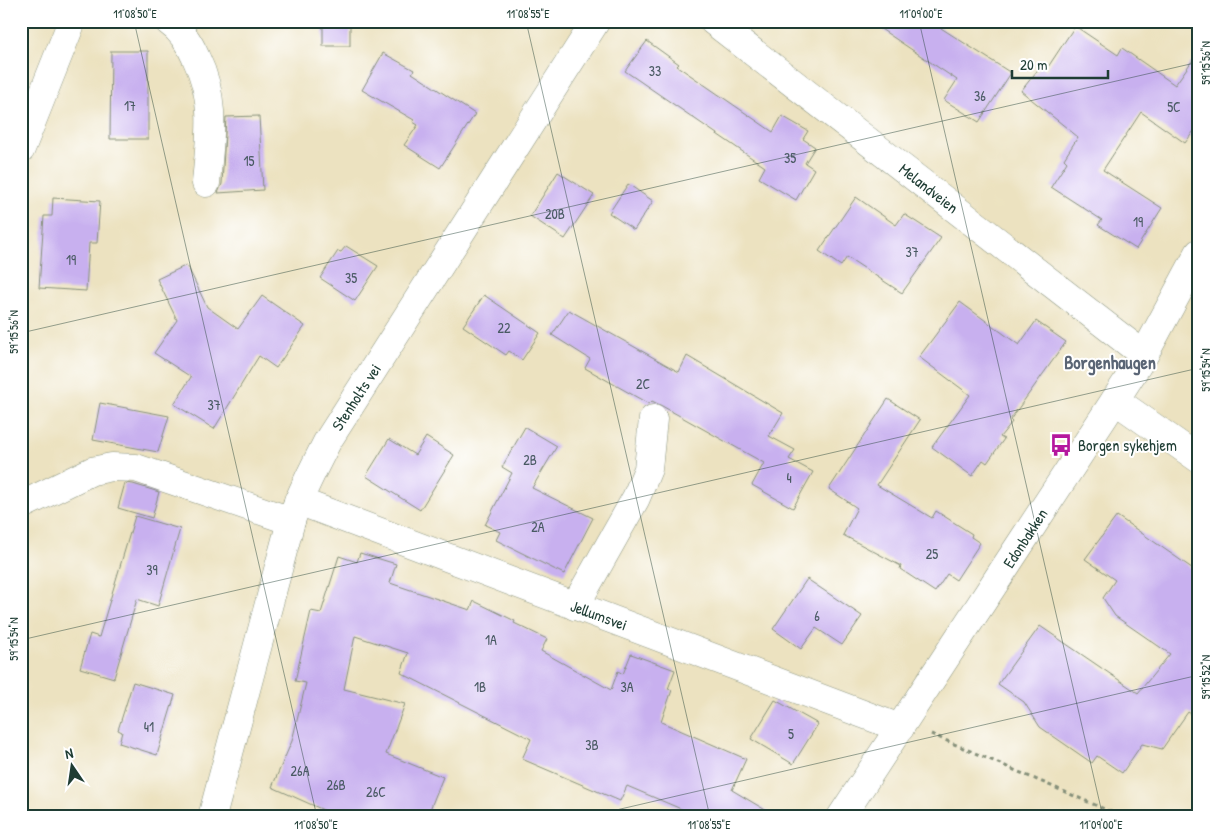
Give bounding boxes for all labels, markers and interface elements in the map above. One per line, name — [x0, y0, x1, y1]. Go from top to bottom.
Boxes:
text: 11°08'50"E — [113, 5, 157, 22]
text: 11°08'55"E — [506, 5, 550, 22]
text: 11°09'00"E — [900, 5, 943, 22]
text: 59°15'56"N — [1197, 41, 1214, 85]
scale bar — [1012, 48, 1109, 80]
text: 20 m — [1020, 54, 1047, 75]
house number: 33 — [649, 61, 661, 80]
house number: 36 — [974, 86, 986, 105]
house number: 17 — [124, 96, 136, 115]
house number: 5C — [1167, 97, 1181, 116]
house number: 35 — [784, 148, 796, 167]
house number: 15 — [243, 151, 255, 170]
street label: Melandveien — [895, 158, 963, 218]
house number: 20B — [545, 204, 565, 223]
house number: 19 — [1133, 212, 1143, 231]
house number: 37 — [905, 242, 919, 261]
house number: 19 — [66, 250, 76, 269]
house number: 35 — [345, 268, 357, 287]
text: 59°15'56"N — [5, 310, 22, 354]
house number: 22 — [497, 318, 511, 337]
text: 59°15'54"N — [1197, 348, 1214, 392]
district label: Borgenhaugen — [1064, 350, 1156, 376]
street label: Stenholts vei — [326, 359, 386, 435]
house number: 2C — [636, 374, 650, 393]
house number: 37 — [207, 395, 221, 414]
bus stop icon: Borgen sykehjem — [1048, 432, 1074, 458]
place label: Borgen sykehjem — [1078, 434, 1177, 456]
house number: 2B — [523, 450, 537, 469]
house number: 4 — [786, 468, 792, 487]
street label: Edonbakken — [998, 504, 1052, 572]
house number: 2A — [531, 517, 545, 536]
house number: 25 — [926, 544, 938, 563]
house number: 39 — [146, 560, 158, 579]
street label: Jellumsvei — [568, 595, 630, 635]
house number: 6 — [814, 606, 820, 625]
text: 59°15'54"N — [5, 617, 22, 661]
house number: 1A — [485, 630, 497, 649]
text: 59°15'52"N — [1197, 655, 1214, 699]
house number: 1B — [474, 677, 486, 696]
house number: 3A — [620, 677, 634, 696]
house number: 41 — [144, 717, 154, 736]
house number: 5 — [788, 724, 794, 743]
house number: 3B — [585, 735, 599, 754]
north arrow — [48, 740, 98, 790]
text: N — [63, 743, 75, 763]
house number: 26A — [291, 761, 310, 780]
house number: 26B — [326, 775, 346, 794]
house number: 26C — [366, 782, 386, 801]
text: 11°08'50"E — [294, 816, 338, 833]
text: 11°08'55"E — [687, 816, 731, 833]
text: 11°09'00"E — [1080, 816, 1123, 833]

